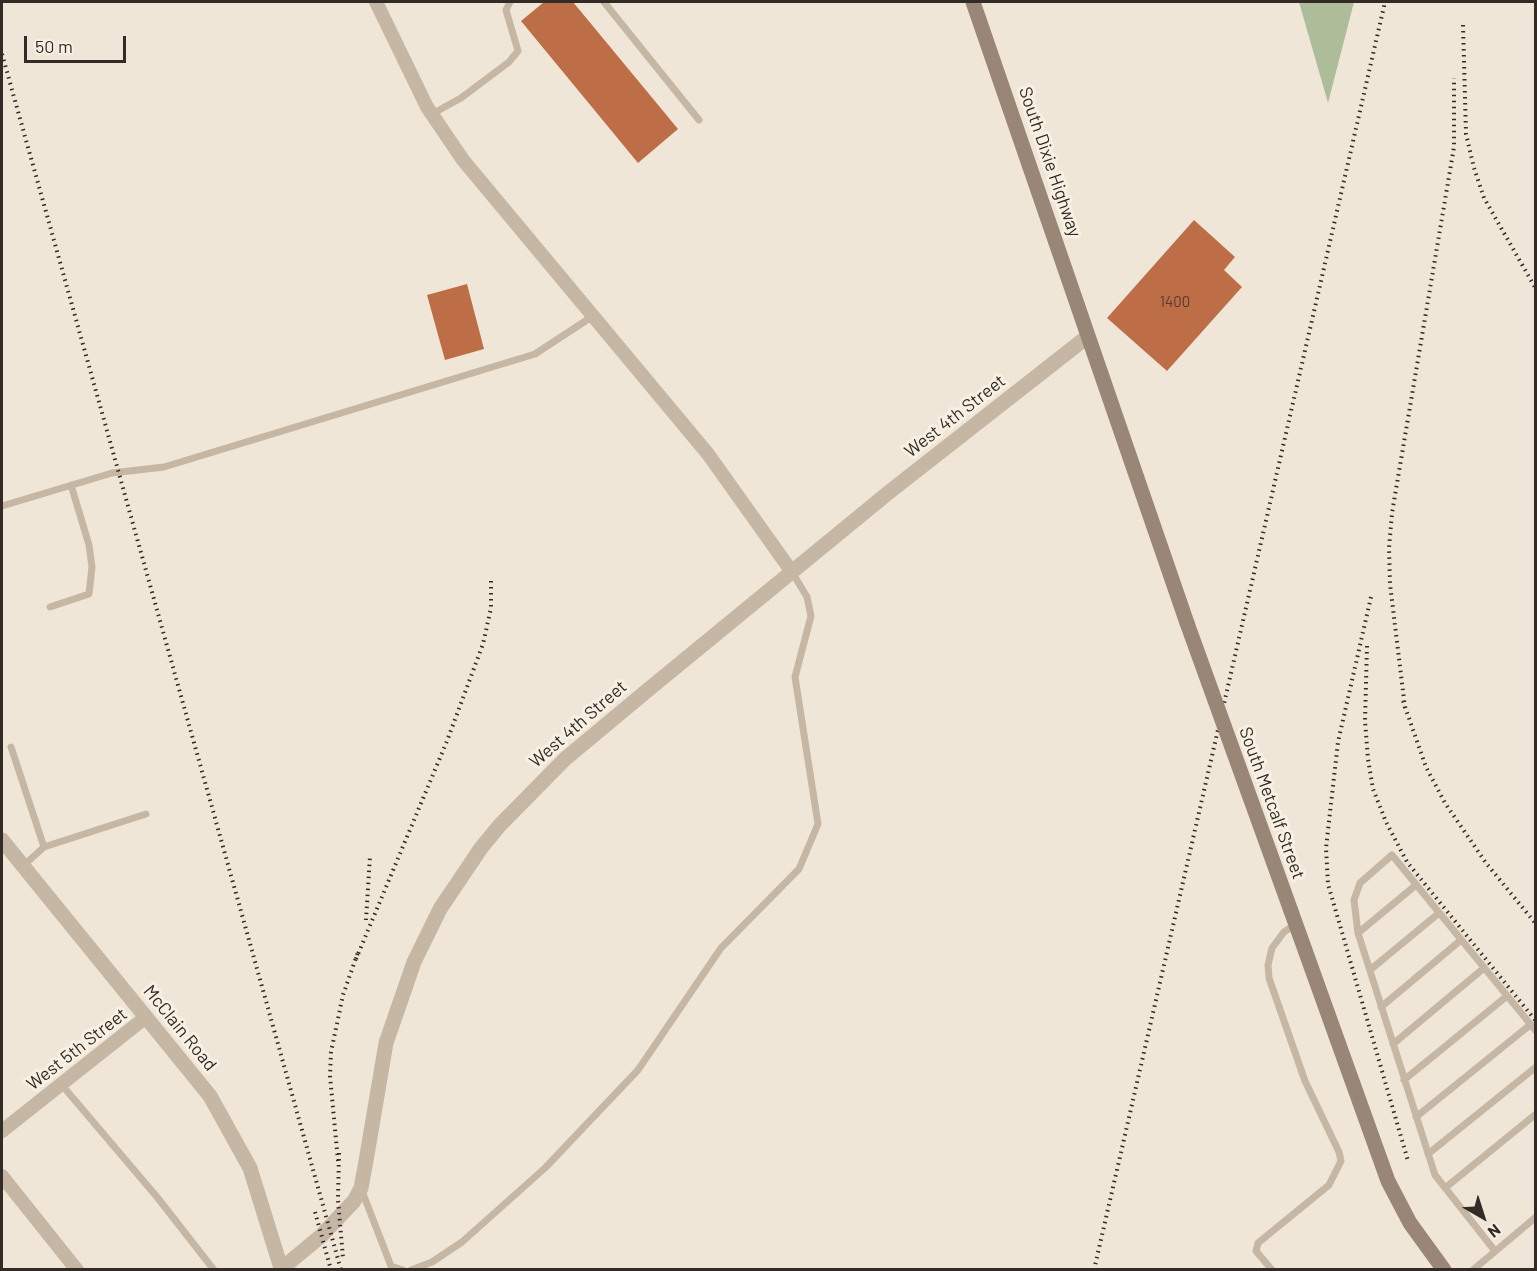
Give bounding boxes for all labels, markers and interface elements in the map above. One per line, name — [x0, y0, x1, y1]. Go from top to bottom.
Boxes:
scale bar — [27, 24, 129, 62]
text: 50 m — [35, 35, 73, 57]
street label: South Dixie Highway — [1014, 84, 1086, 240]
house number: 1400 — [1160, 293, 1190, 311]
street label: West 4th Street — [900, 370, 1010, 462]
street label: West 4th Street — [525, 676, 631, 772]
street label: South Metcalf Street — [1234, 724, 1310, 882]
street label: McClain Road — [139, 981, 221, 1075]
street label: West 5th Street — [23, 1003, 131, 1095]
north arrow — [1453, 1187, 1513, 1247]
text: N — [1485, 1221, 1505, 1242]

